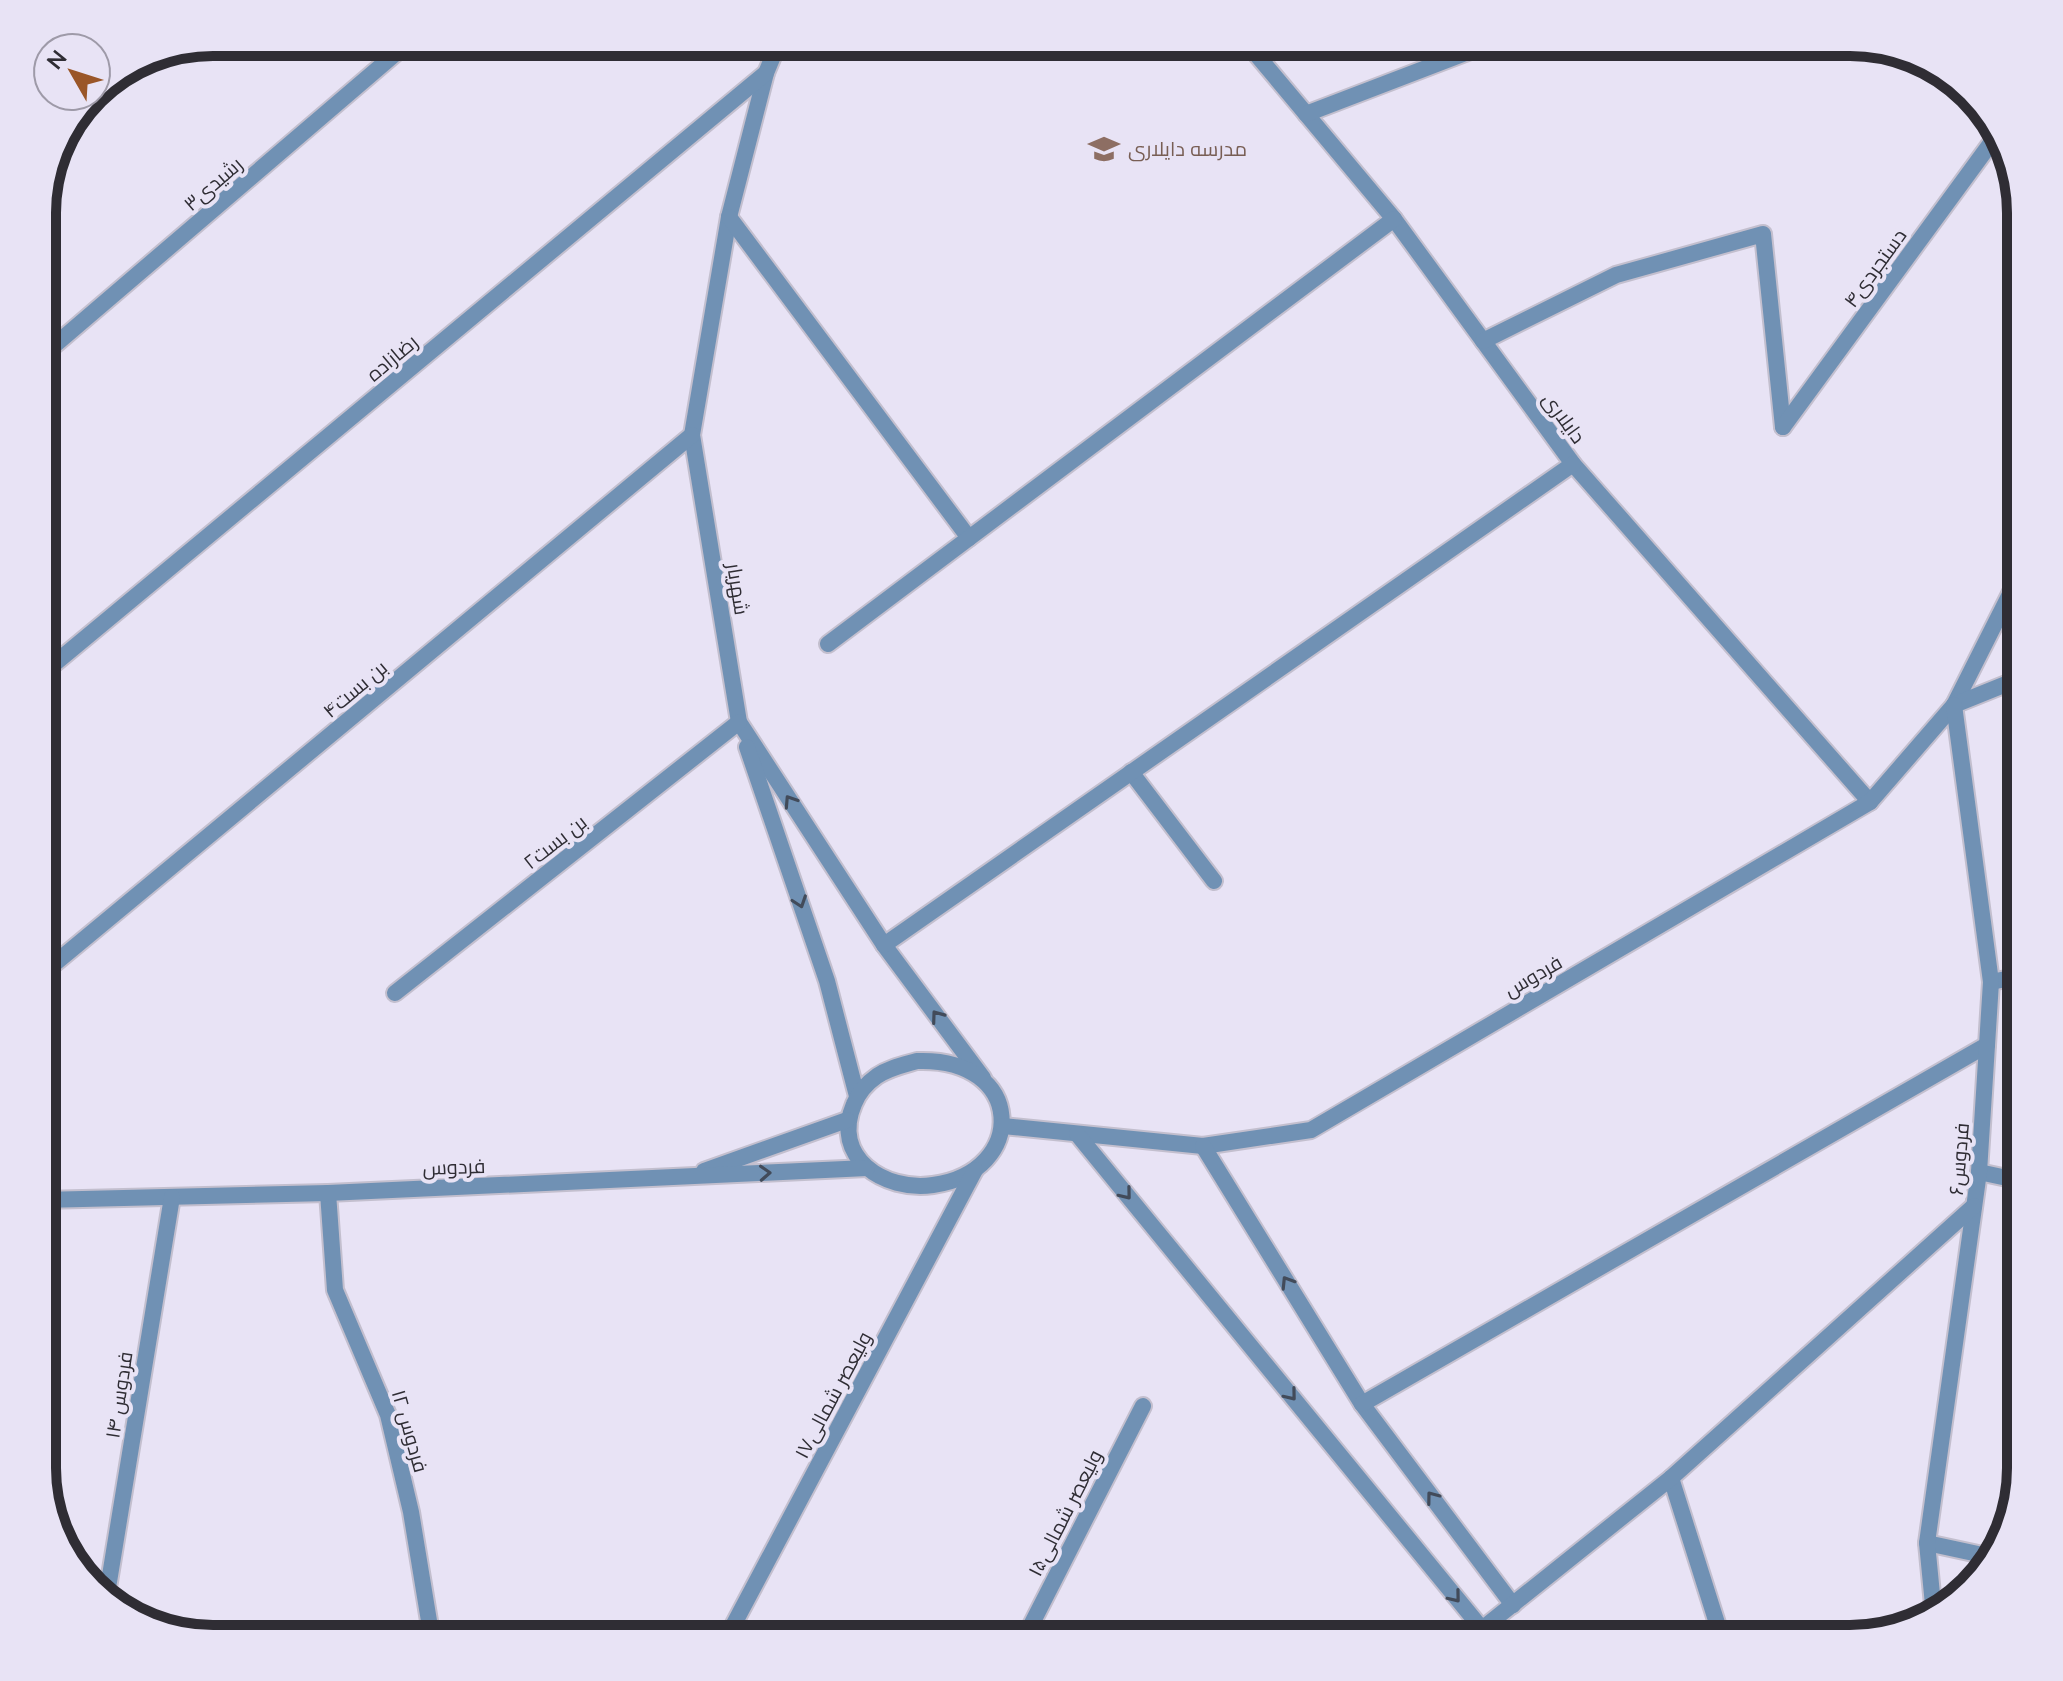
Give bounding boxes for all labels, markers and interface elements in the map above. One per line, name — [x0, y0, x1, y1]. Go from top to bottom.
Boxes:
north arrow — [32, 32, 112, 112]
text: N — [40, 44, 73, 75]
school or university icon: مدرسه دایلاری — [1087, 132, 1121, 166]
place label: مدرسه دایلاری — [1128, 136, 1247, 162]
street label: رشیدی۳ — [178, 151, 248, 217]
street label: دستجردی۴ — [1838, 224, 1912, 312]
street label: رضازاده — [361, 329, 423, 386]
street label: دایلاری — [1537, 387, 1591, 449]
street label: شهریار — [721, 560, 755, 617]
street label: بن بست۴ — [317, 654, 393, 724]
one-way arrow — [785, 795, 800, 809]
street label: بن بست۲ — [518, 809, 592, 875]
one-way arrow — [791, 895, 807, 909]
street label: فردوس — [1499, 949, 1567, 1003]
one-way arrow — [932, 1010, 946, 1024]
street label: فردوس۶ — [1943, 1122, 1975, 1196]
street label: فردوس — [422, 1153, 486, 1181]
one-way arrow — [759, 1165, 772, 1182]
one-way arrow — [1116, 1185, 1131, 1199]
one-way arrow — [1281, 1276, 1297, 1291]
street label: ولیعصر شمالی۱۷ — [789, 1327, 877, 1463]
street label: فردوس ۱۴ — [99, 1350, 139, 1440]
one-way arrow — [1281, 1386, 1296, 1400]
street label: فردوس ۱۲ — [386, 1387, 434, 1475]
street label: ولیعصر شمالی۱۵ — [1022, 1445, 1108, 1581]
one-way arrow — [1428, 1492, 1442, 1506]
one-way arrow — [1446, 1587, 1460, 1602]

